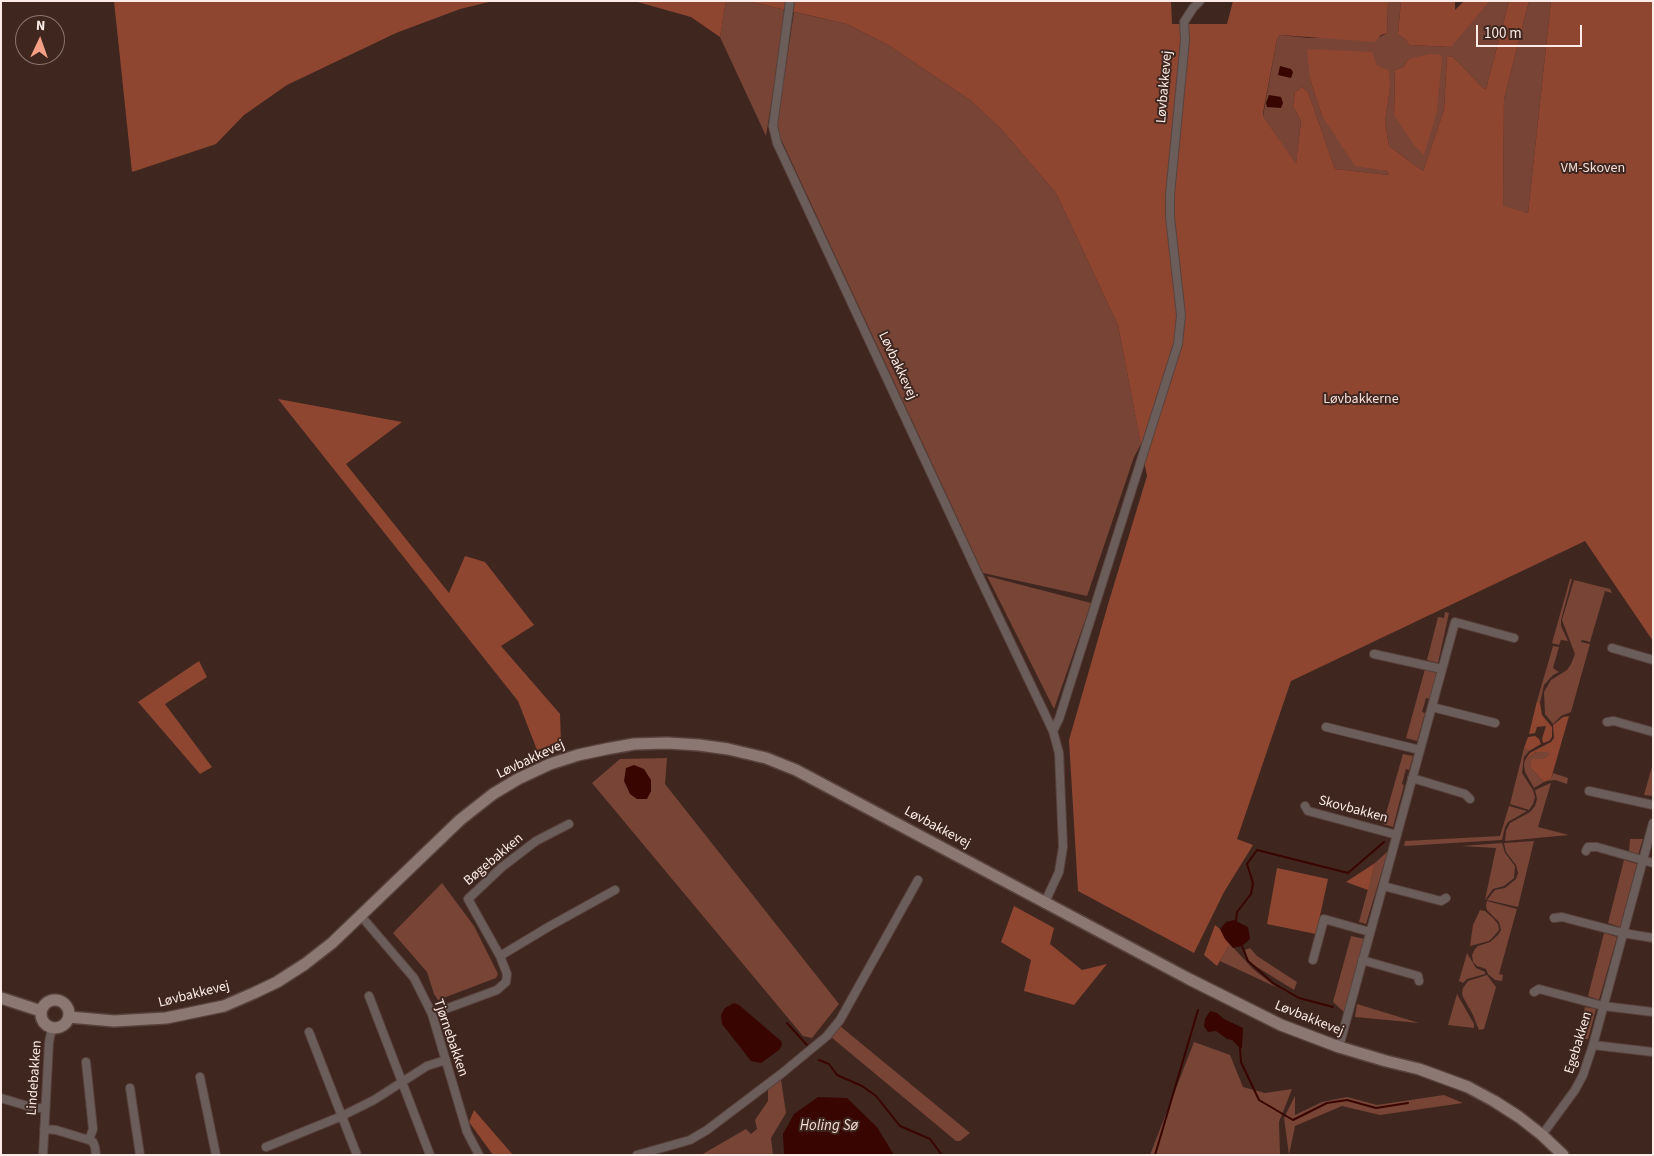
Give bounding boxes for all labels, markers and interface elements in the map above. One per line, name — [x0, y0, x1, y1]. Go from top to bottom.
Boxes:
north arrow — [15, 15, 65, 65]
scale bar — [1479, 15, 1585, 47]
text: N — [36, 16, 46, 36]
text: 100 m — [1484, 23, 1522, 44]
street label: Løvbakkevej — [1153, 50, 1177, 124]
park label: VM-Skoven — [1561, 161, 1625, 177]
street label: Løvbakkevej — [874, 329, 920, 403]
park label: Løvbakkerne — [1323, 392, 1399, 408]
street label: Løvbakkevej — [494, 737, 568, 783]
street label: Skovbakken — [1317, 793, 1389, 827]
street label: Løvbakkevej — [901, 803, 973, 853]
street label: Bøgebakken — [461, 830, 527, 890]
street label: Løvbakkevej — [157, 978, 231, 1012]
street label: Tjørnebakken — [429, 997, 471, 1079]
street label: Løvbakkevej — [1272, 998, 1346, 1040]
street label: Egebakken — [1562, 1010, 1596, 1076]
street label: Lindebakken — [24, 1040, 46, 1116]
water label: Holing Sø — [800, 1118, 858, 1136]

